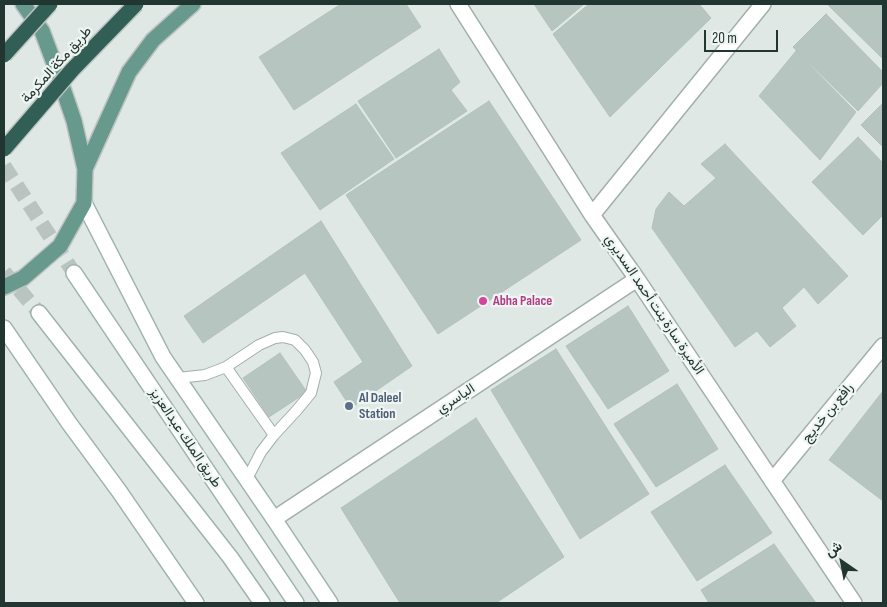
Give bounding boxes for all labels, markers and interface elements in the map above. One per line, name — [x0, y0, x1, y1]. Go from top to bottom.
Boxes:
scale bar — [707, 20, 781, 52]
street label: طريق مكة المكرمة — [18, 23, 96, 107]
text: 20 m — [712, 29, 737, 48]
street label: الأميرة سارة بنت أحمد السديري — [601, 232, 707, 378]
place label: Abha Palace — [493, 293, 552, 309]
marker: Abha Palace — [477, 295, 489, 307]
street label: الياسري — [434, 380, 478, 418]
street label: رافع بن خديج — [799, 380, 857, 446]
street label: طريق الملك عبدالعزيز — [145, 385, 225, 491]
place label: Al Daleel Station — [359, 390, 401, 422]
marker: Al Daleel Station — [343, 400, 355, 412]
north arrow — [817, 537, 867, 587]
text: ش — [822, 537, 845, 561]

